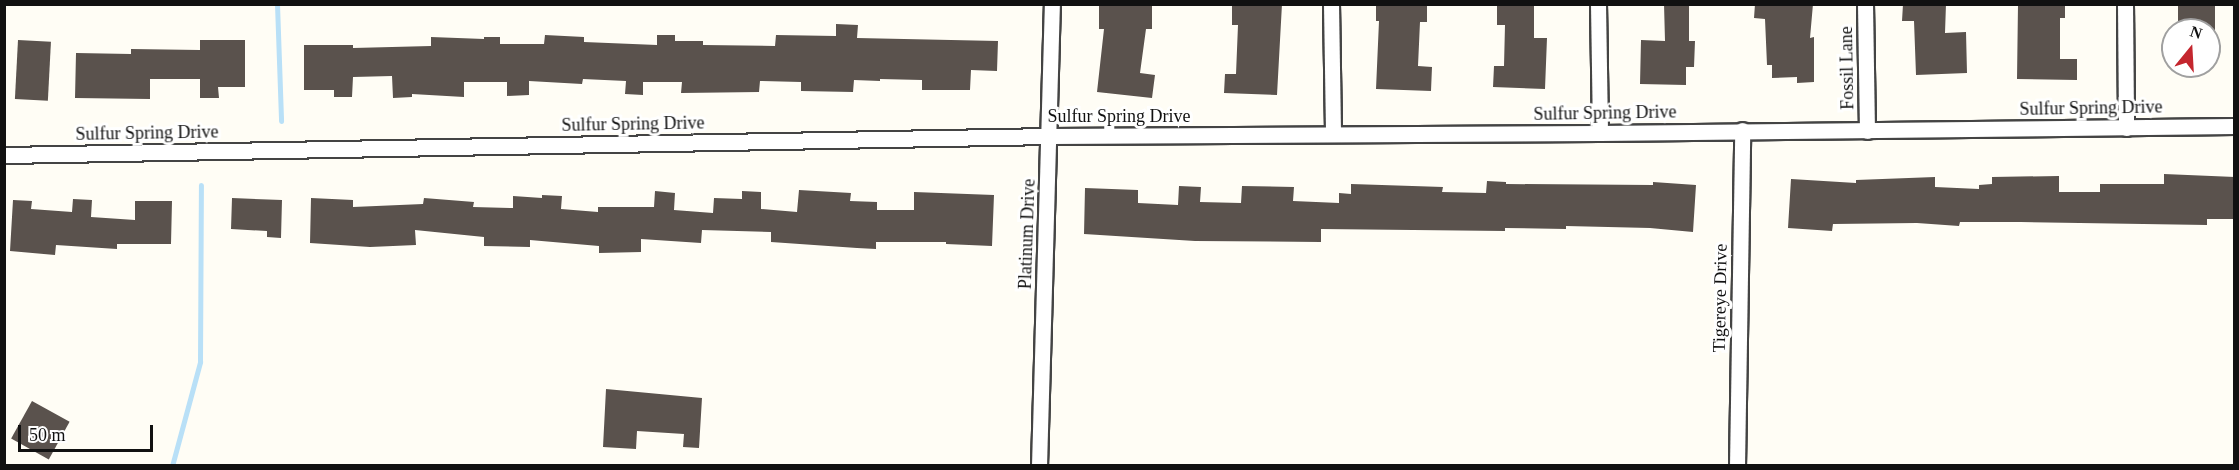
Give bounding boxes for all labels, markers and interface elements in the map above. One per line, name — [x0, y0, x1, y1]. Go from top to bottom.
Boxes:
north arrow — [2161, 18, 2221, 78]
text: N — [2188, 22, 2204, 42]
street label: Fossil Lane — [1835, 26, 1859, 110]
street label: Sulfur Spring Drive — [2019, 96, 2163, 120]
street label: Sulfur Spring Drive — [1533, 101, 1677, 125]
street label: Sulfur Spring Drive — [1048, 105, 1190, 127]
street label: Sulfur Spring Drive — [561, 112, 705, 136]
street label: Sulfur Spring Drive — [75, 121, 219, 145]
street label: Platinum Drive — [1014, 178, 1040, 290]
street label: Tigereye Drive — [1708, 243, 1732, 353]
scale bar — [21, 413, 156, 451]
text: 50 m — [29, 425, 66, 445]

